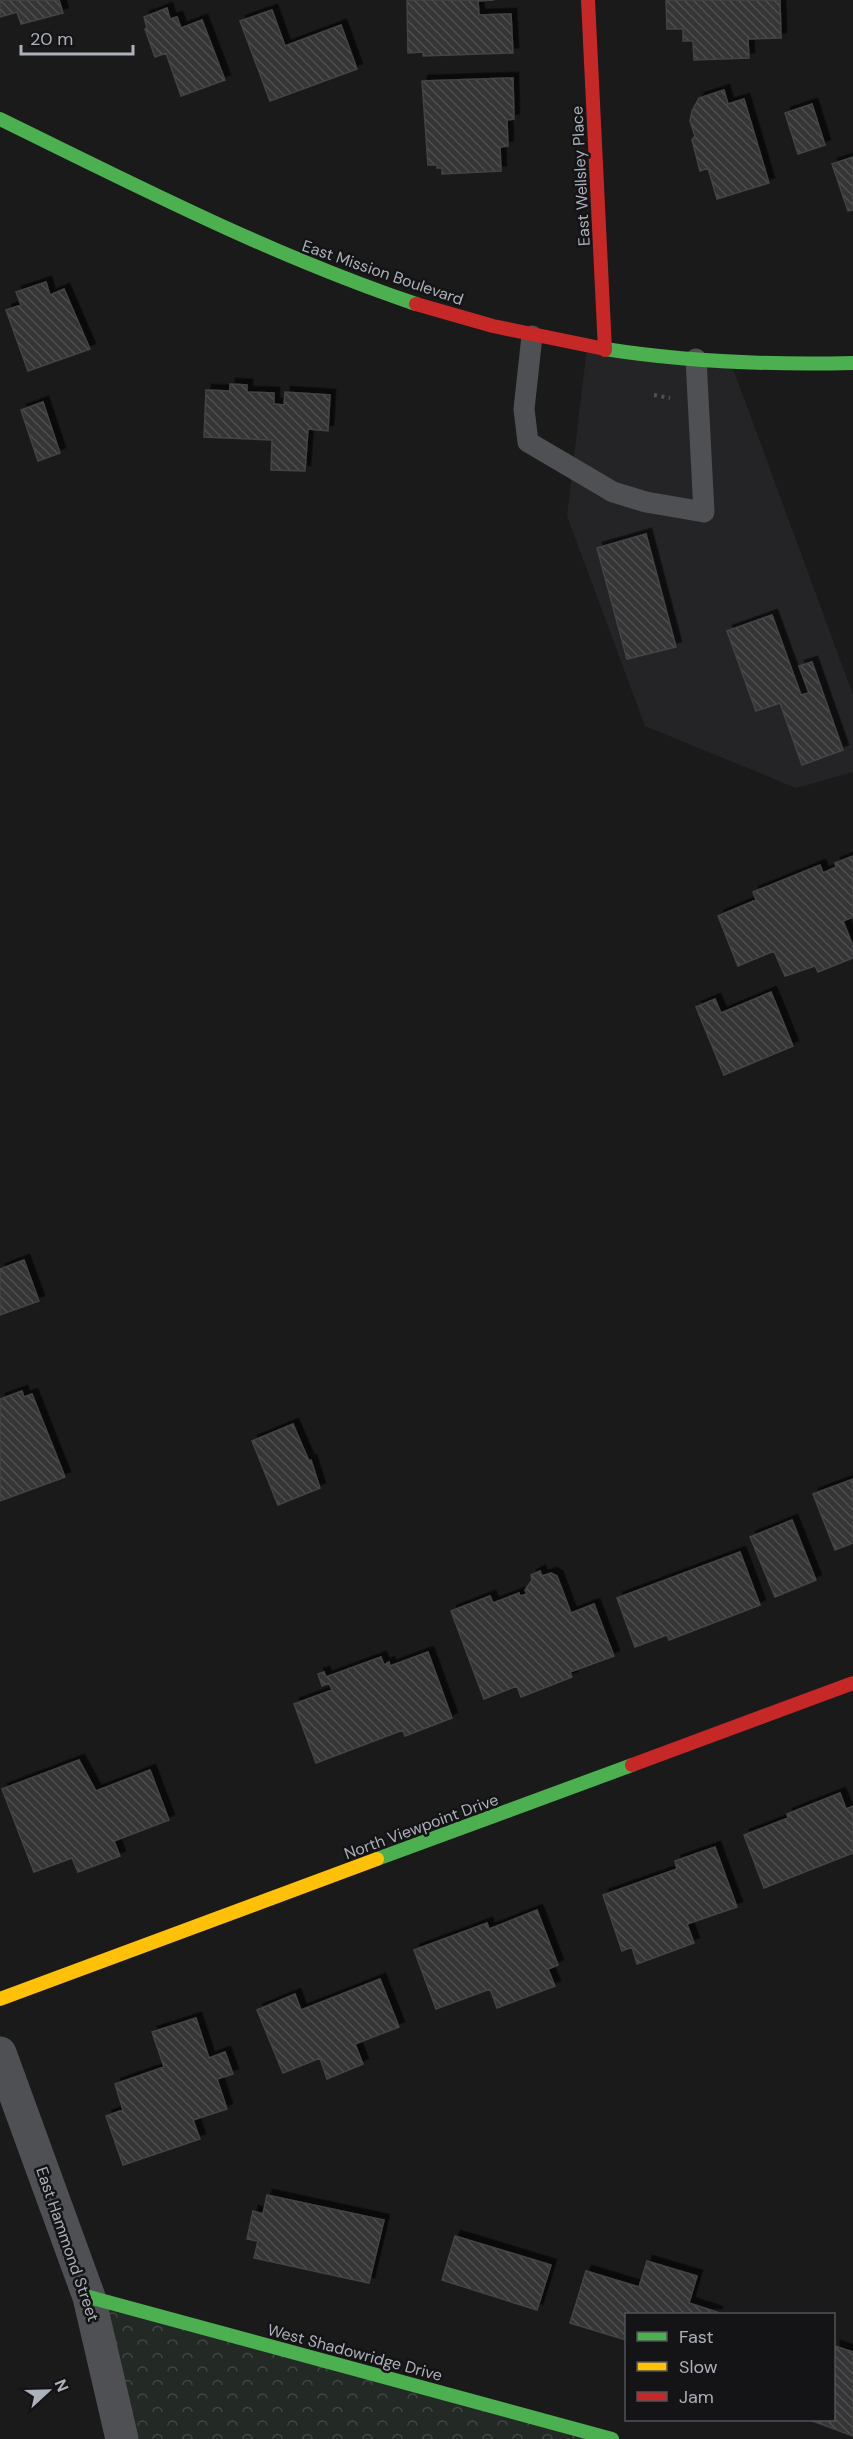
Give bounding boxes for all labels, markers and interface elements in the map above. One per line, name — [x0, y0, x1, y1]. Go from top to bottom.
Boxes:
scale bar — [21, 18, 134, 56]
text: 20 m — [30, 27, 73, 51]
street label: East Wellsley Place — [566, 105, 595, 247]
street label: East Mission Boulevard — [299, 235, 466, 310]
street label: North Viewpoint Drive — [341, 1789, 501, 1864]
street label: East Hammond Street — [31, 2164, 104, 2324]
legend — [625, 2313, 835, 2421]
street label: West Shadowridge Drive — [265, 2319, 445, 2386]
text: Fast — [679, 2325, 714, 2349]
text: Slow — [679, 2355, 718, 2379]
north arrow — [18, 2361, 78, 2421]
text: N — [50, 2376, 73, 2395]
text: Jam — [679, 2385, 714, 2409]

